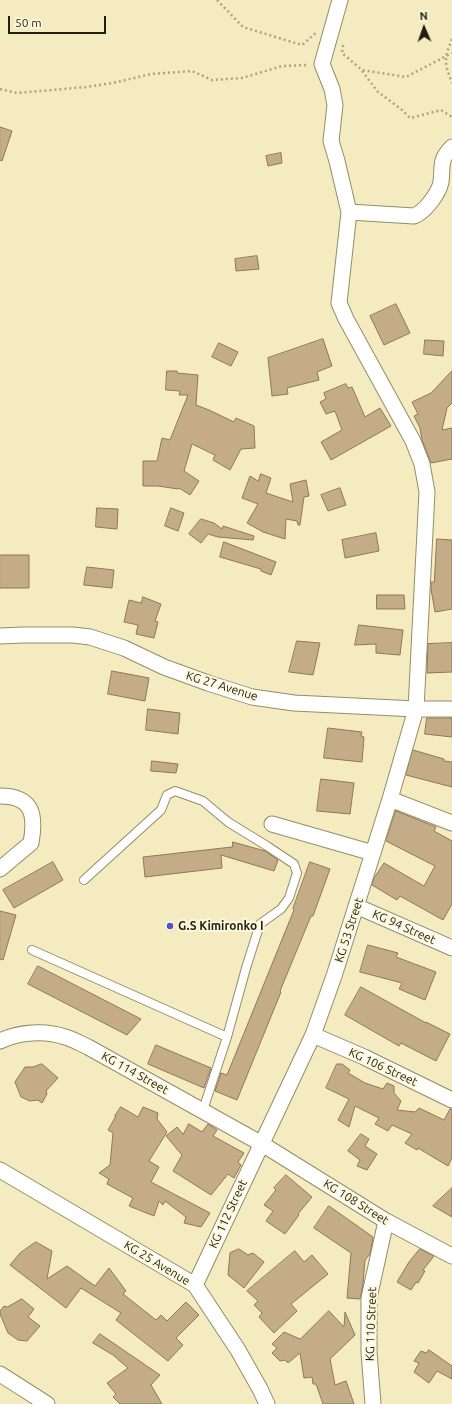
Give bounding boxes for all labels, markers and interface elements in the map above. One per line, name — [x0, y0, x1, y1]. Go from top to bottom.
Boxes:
scale bar — [10, 8, 108, 34]
north arrow — [404, 8, 444, 48]
text: N — [419, 10, 428, 22]
text: 50 m — [15, 16, 42, 29]
street label: KG 27 Avenue — [184, 668, 260, 704]
street label: KG 53 Street — [332, 896, 366, 964]
street label: KG 94 Street — [370, 907, 438, 947]
place label: G.S Kimironko I — [178, 919, 264, 933]
marker: G.S Kimironko I — [165, 921, 175, 931]
street label: KG 106 Street — [346, 1045, 420, 1089]
street label: KG 114 Street — [99, 1049, 171, 1097]
street label: KG 108 Street — [321, 1176, 391, 1228]
street label: KG 112 Street — [206, 1177, 250, 1251]
street label: KG 25 Avenue — [121, 1238, 193, 1288]
street label: KG 110 Street — [363, 1287, 379, 1361]

